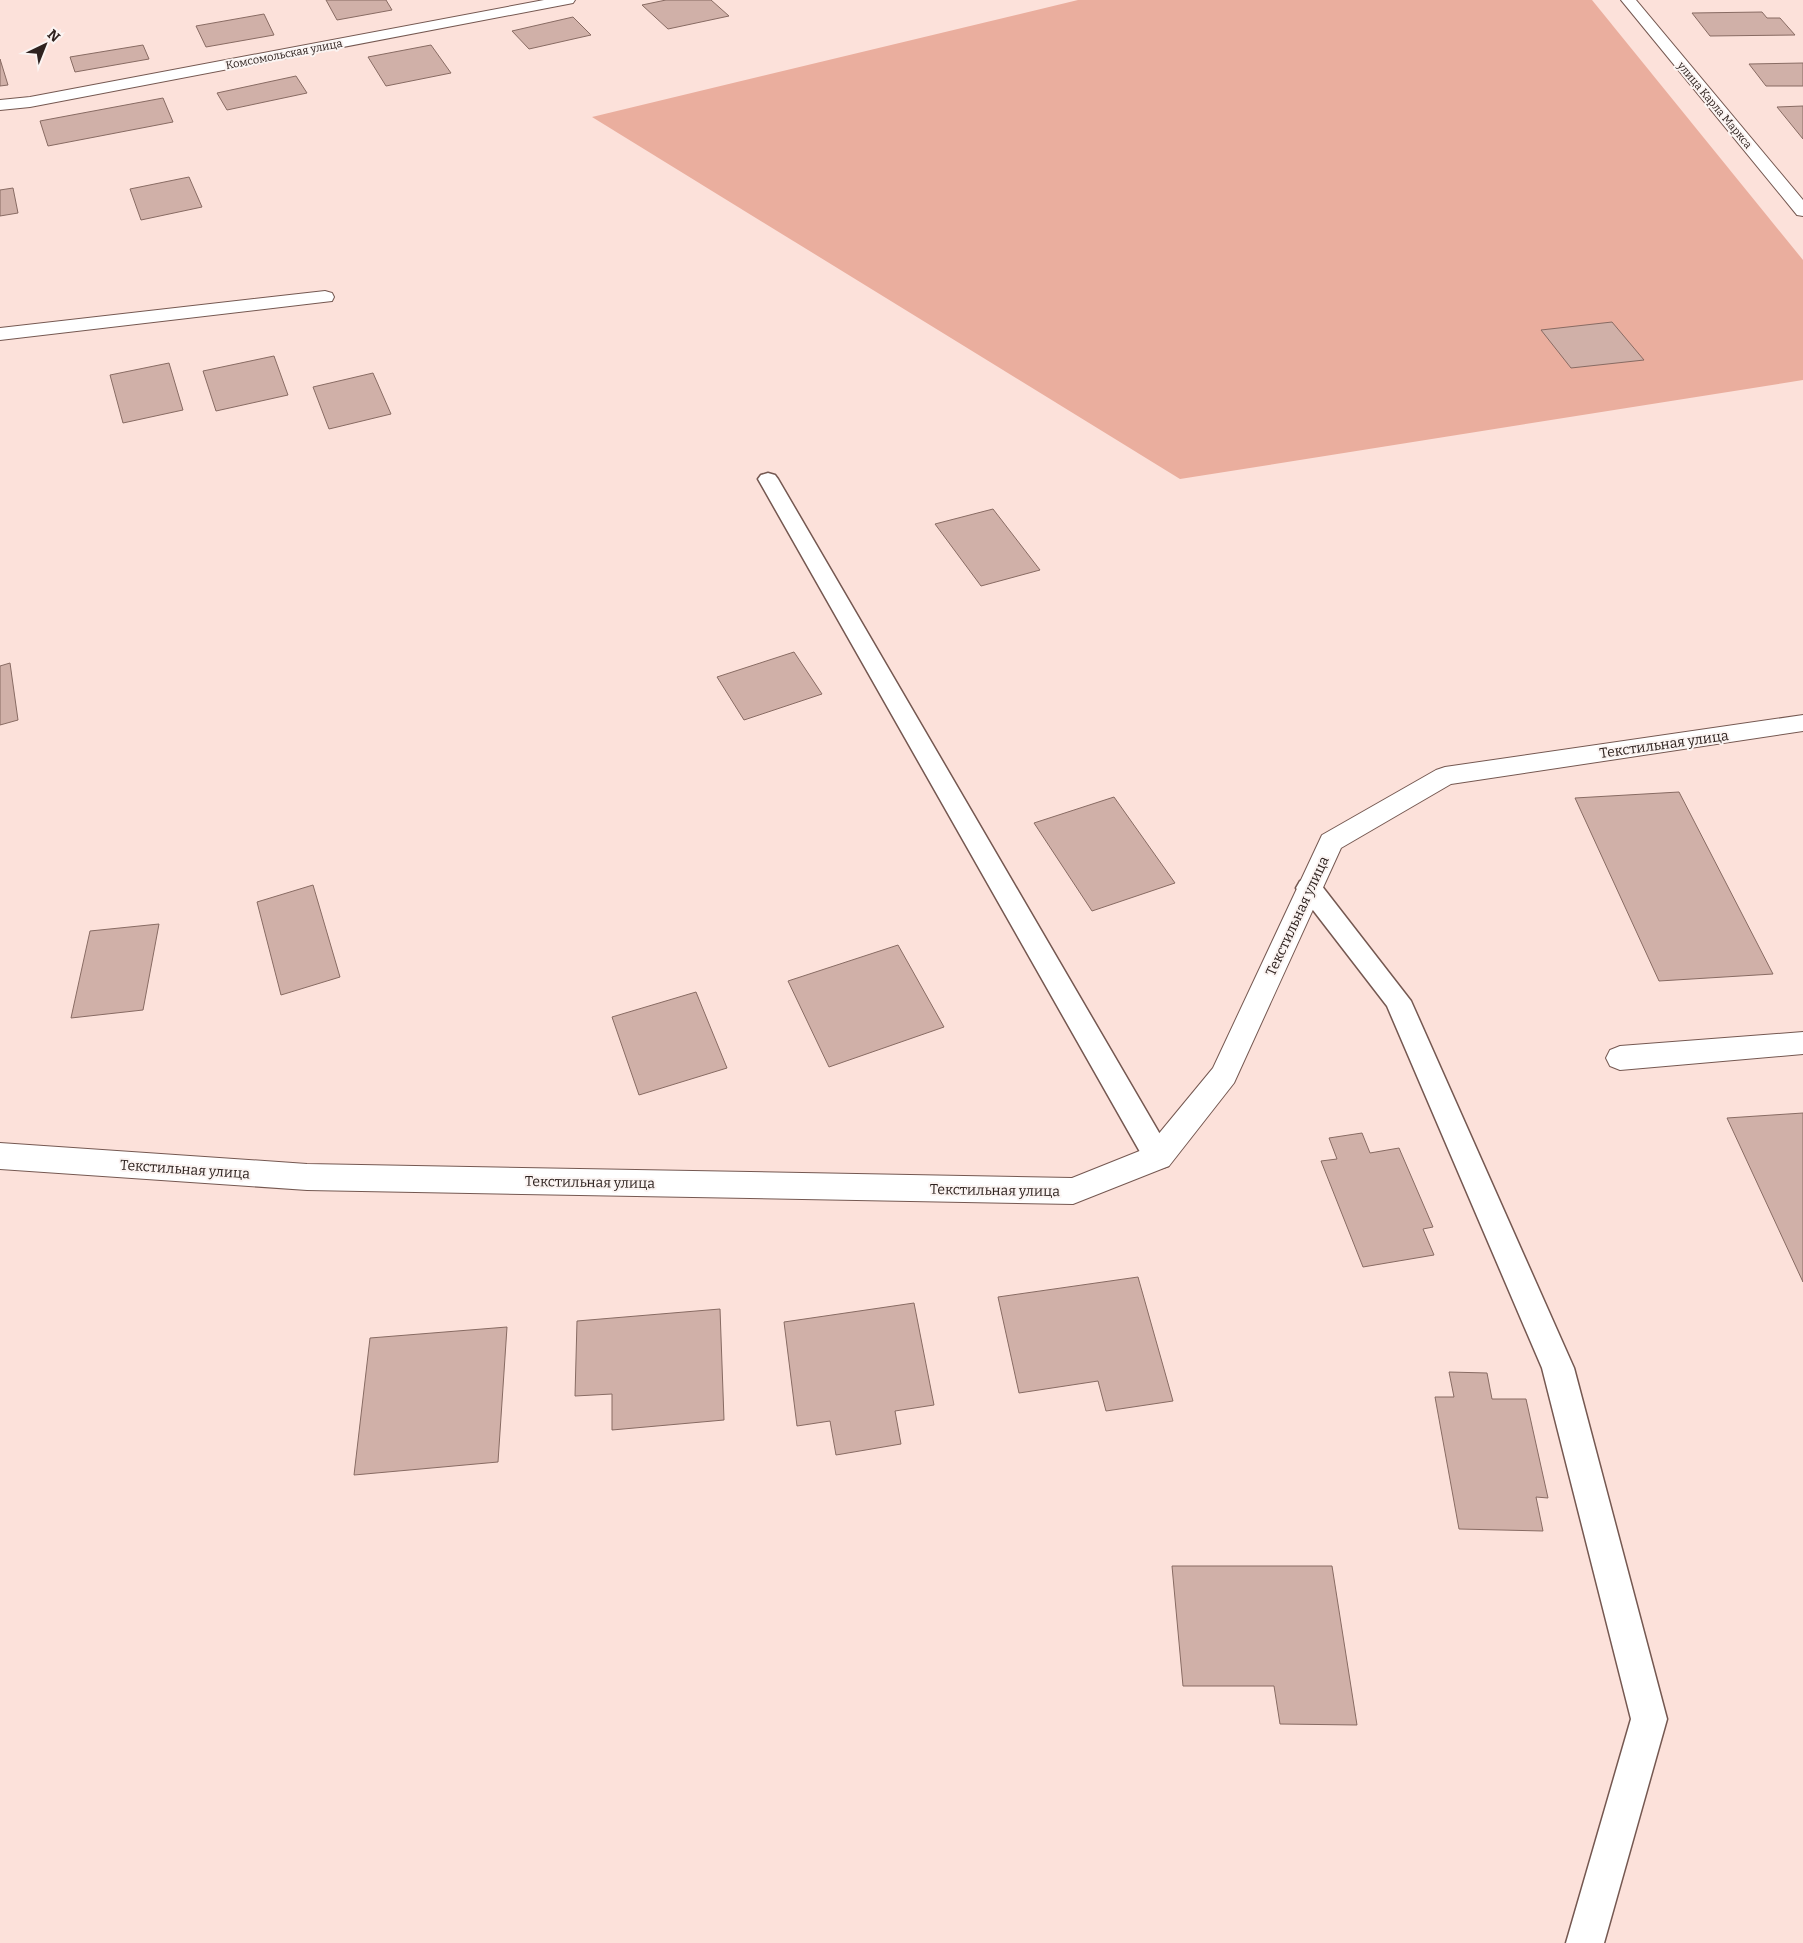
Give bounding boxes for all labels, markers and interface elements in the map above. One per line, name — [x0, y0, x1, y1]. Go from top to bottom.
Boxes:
north arrow — [20, 20, 70, 70]
text: N — [44, 26, 63, 46]
street label: Комсомольская улица — [225, 37, 344, 72]
street label: улица Карла Маркса — [1674, 59, 1755, 151]
street label: Текстильная улица — [1598, 727, 1730, 762]
street label: Текстильная улица — [1262, 853, 1333, 979]
street label: Текстильная улица — [119, 1156, 251, 1183]
street label: Текстильная улица — [525, 1173, 656, 1192]
street label: Текстильная улица — [930, 1181, 1061, 1200]

